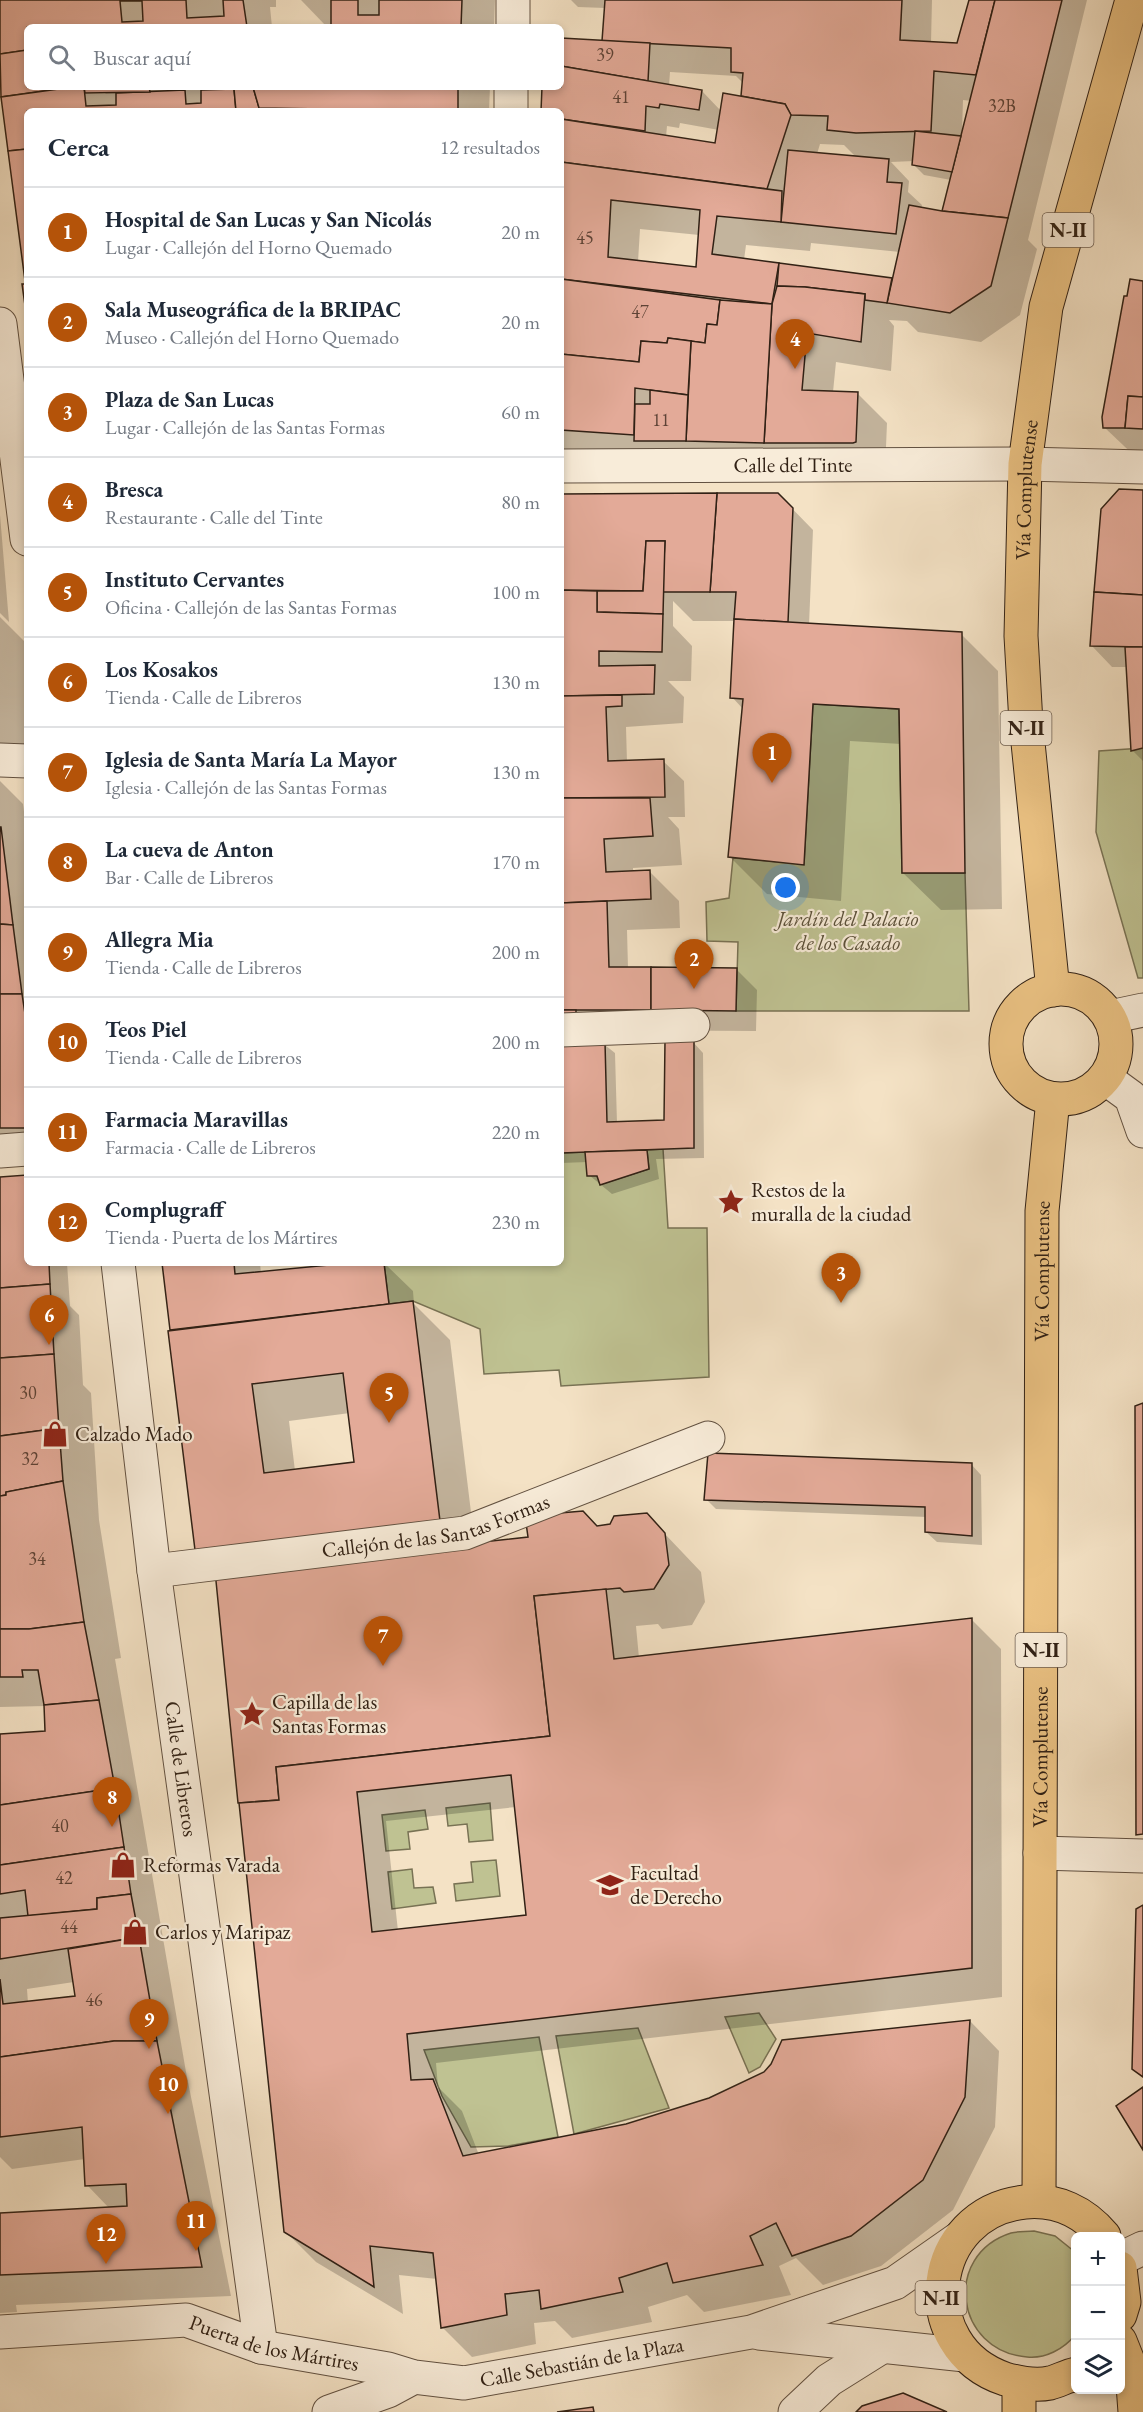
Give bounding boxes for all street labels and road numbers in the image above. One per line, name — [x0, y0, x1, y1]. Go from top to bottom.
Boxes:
road number: N-II — [1042, 213, 1094, 247]
street label: Vía Complutense — [1009, 418, 1044, 560]
street label: Calle del Tinte — [733, 451, 853, 478]
road number: N-II — [1000, 711, 1052, 745]
street label: Vía Complutense — [1028, 1199, 1056, 1341]
street label: Callejón de las Santas Formas — [320, 1487, 553, 1563]
road number: N-II — [1016, 1633, 1066, 1667]
street label: Vía Complutense — [1026, 1687, 1054, 1827]
street label: Calle de Libreros — [159, 1699, 205, 1839]
road number: N-II — [916, 2281, 966, 2315]
street label: Puerta de los Mártires — [186, 2308, 361, 2377]
street label: Calle Sebastián de la Plaza — [478, 2330, 686, 2393]

